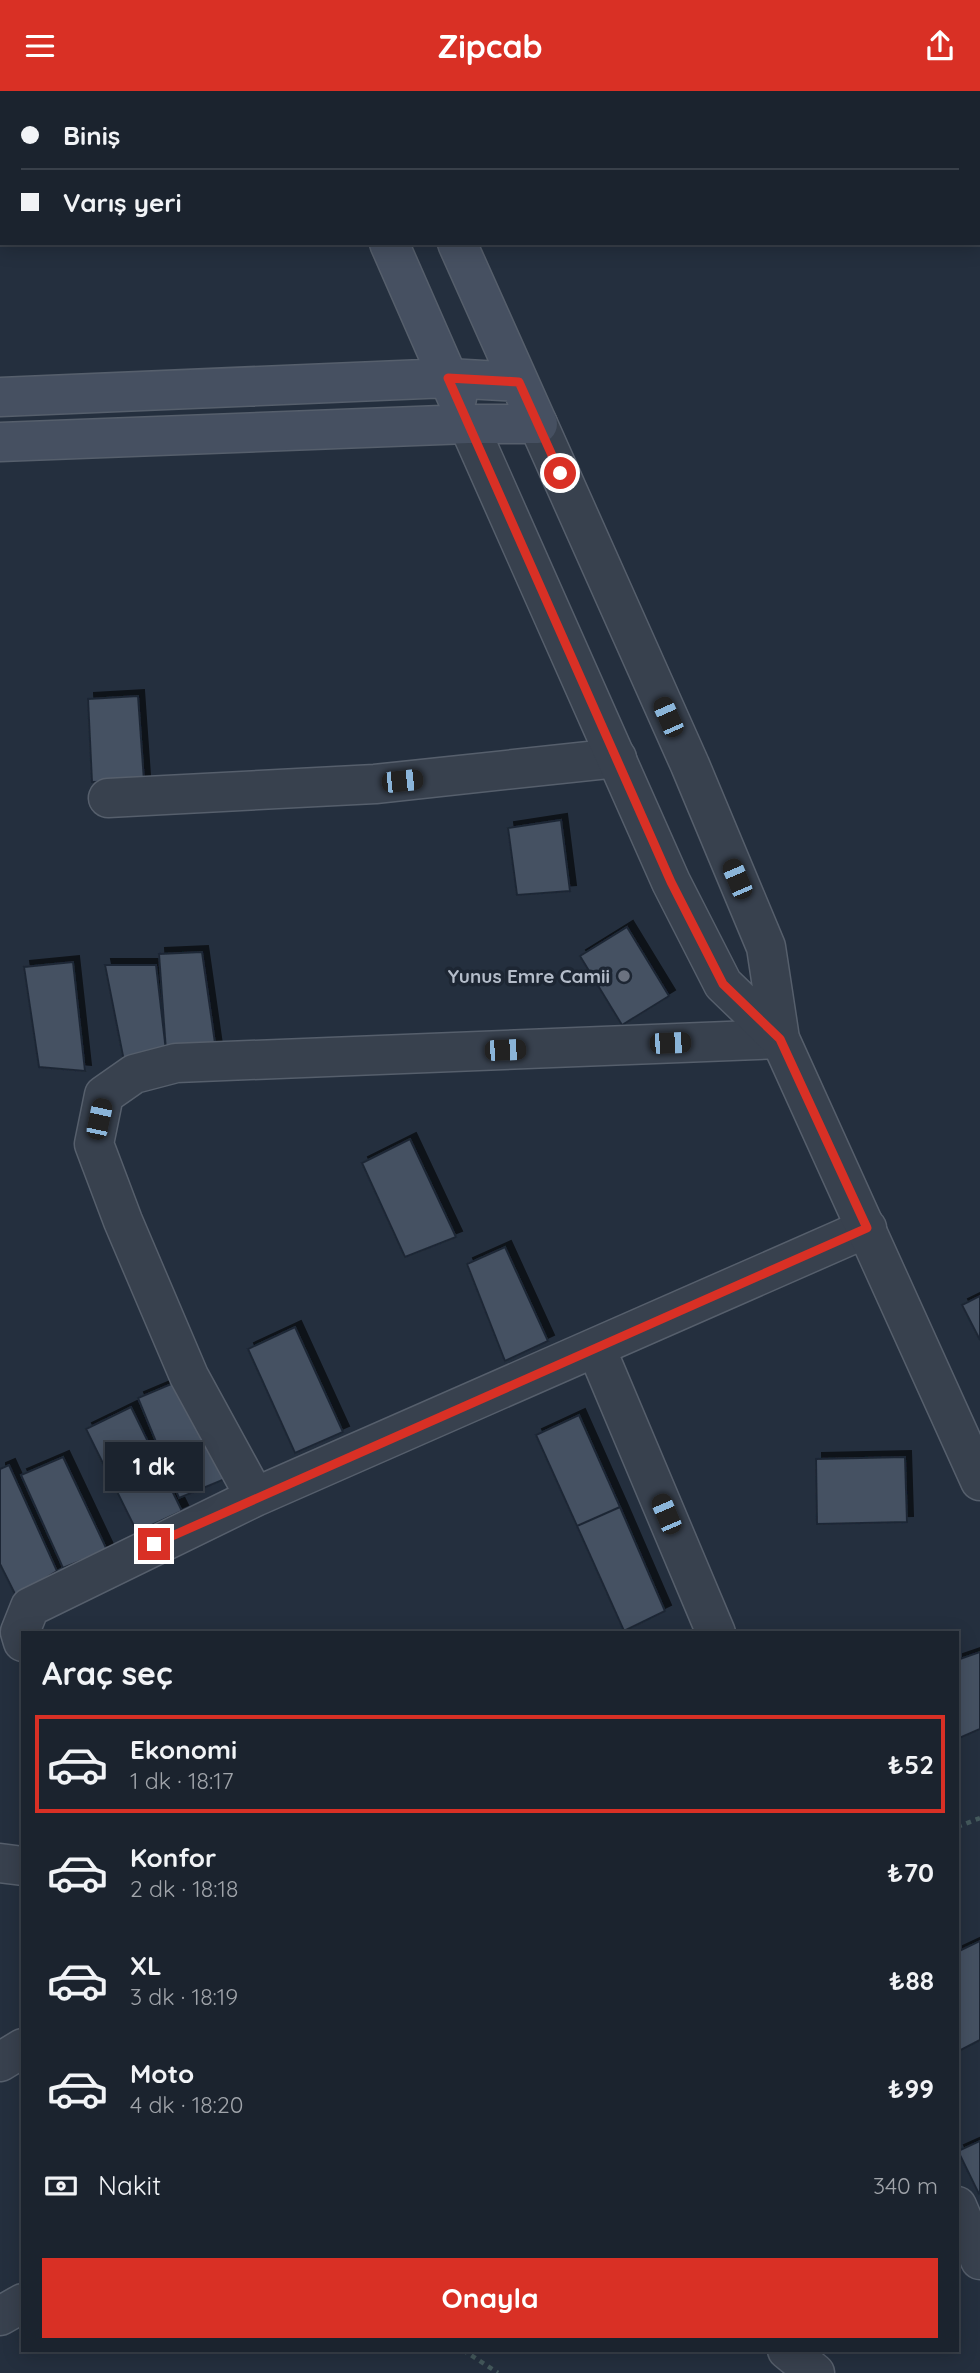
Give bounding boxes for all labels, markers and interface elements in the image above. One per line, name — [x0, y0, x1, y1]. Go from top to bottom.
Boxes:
text: Zipcab — [437, 26, 543, 66]
icon: menu — [21, 27, 59, 65]
icon: share — [921, 27, 959, 65]
text: Biniş — [63, 119, 120, 152]
text: Varış yeri — [63, 186, 182, 219]
route start — [544, 457, 576, 489]
car — [650, 694, 687, 740]
car — [381, 768, 424, 794]
car — [720, 856, 755, 902]
place label: Yunus Emre Camii — [448, 964, 610, 988]
marker: Yunus Emre Camii — [616, 968, 632, 984]
car — [649, 1032, 692, 1054]
car — [484, 1039, 527, 1061]
car — [85, 1096, 114, 1142]
callout: 1 dk — [105, 1443, 203, 1491]
text: 1 dk — [133, 1452, 175, 1481]
car — [649, 1491, 684, 1537]
route end — [138, 1528, 170, 1560]
text: Araç seç — [42, 1653, 173, 1693]
icon: car — [46, 1733, 109, 1796]
text: Ekonomi — [130, 1733, 237, 1766]
text: ₺52 — [888, 1748, 934, 1781]
text: 1 dk · 18:17 — [130, 1766, 234, 1795]
icon: car — [46, 1841, 109, 1904]
text: Konfor — [130, 1841, 216, 1874]
text: ₺70 — [887, 1856, 934, 1889]
text: 2 dk · 18:18 — [130, 1874, 238, 1903]
icon: car — [46, 1949, 109, 2012]
text: XL — [130, 1949, 162, 1982]
text: ₺88 — [889, 1964, 934, 1997]
text: 3 dk · 18:19 — [130, 1982, 238, 2011]
icon: car — [46, 2057, 109, 2120]
text: Moto — [130, 2057, 194, 2090]
text: ₺99 — [888, 2072, 934, 2105]
text: 4 dk · 18:20 — [130, 2090, 243, 2119]
icon: cash — [42, 2167, 80, 2205]
text: Nakit — [98, 2169, 161, 2202]
text: 340 m — [873, 2171, 938, 2200]
button: Onayla — [42, 2258, 938, 2338]

